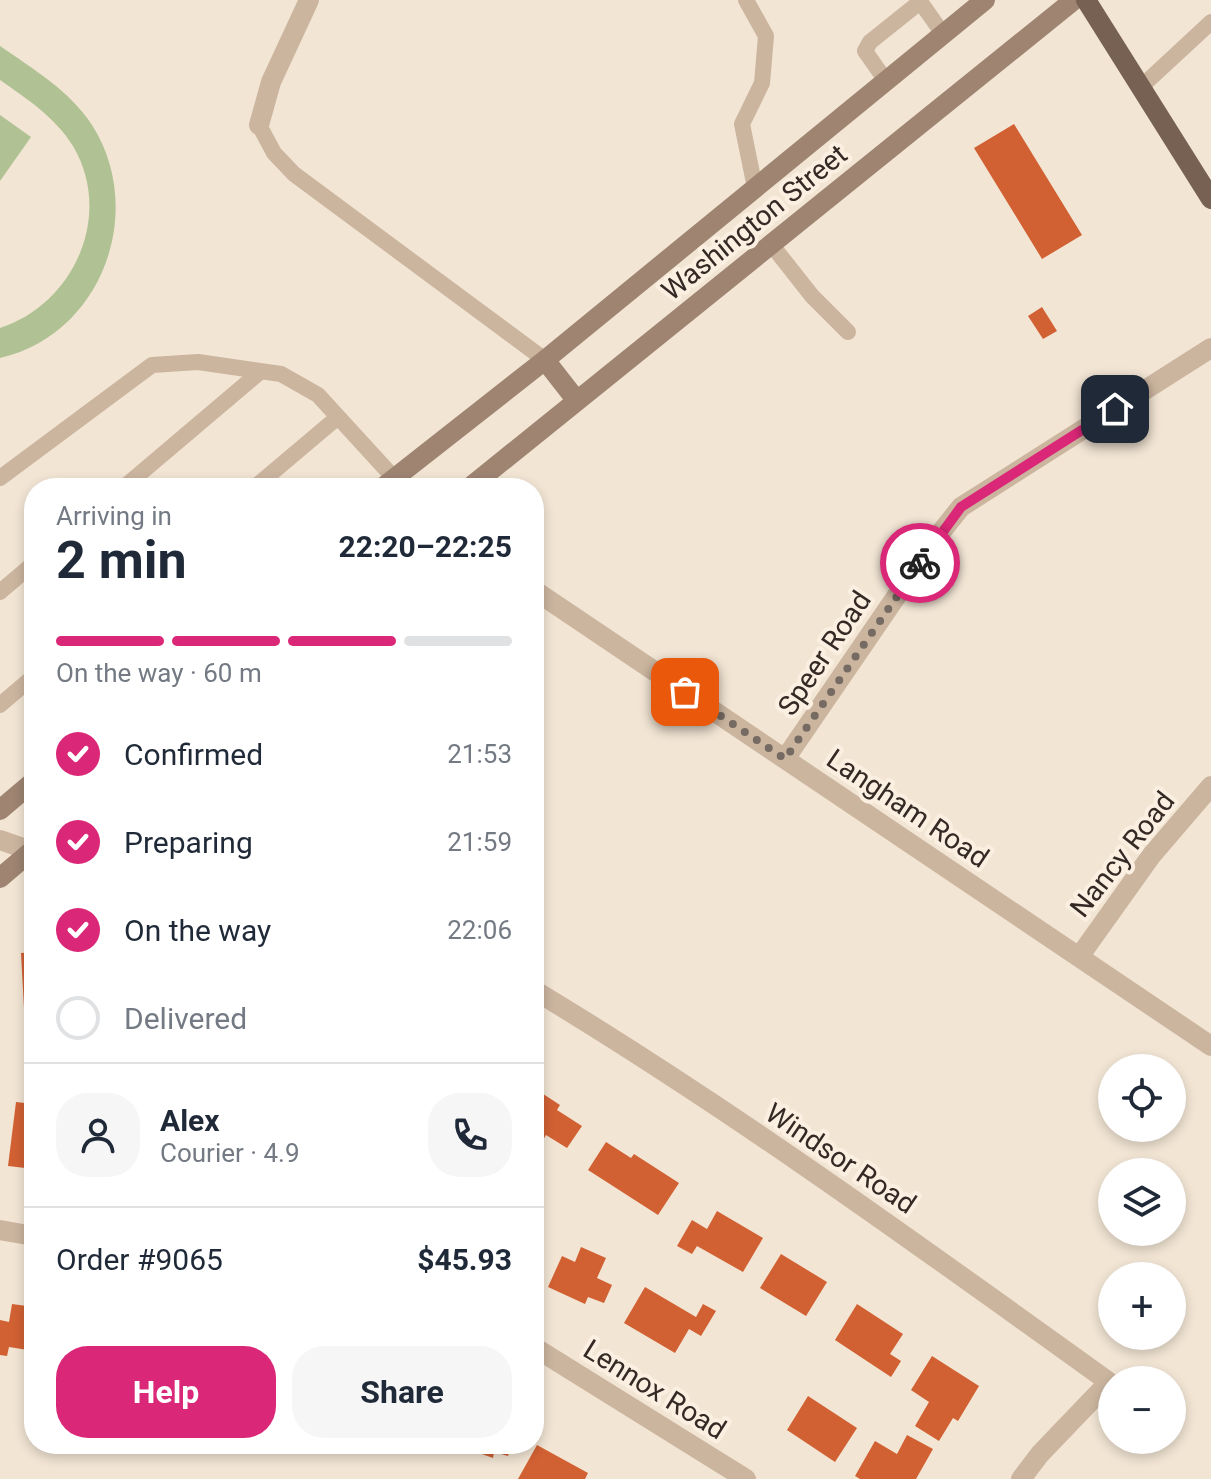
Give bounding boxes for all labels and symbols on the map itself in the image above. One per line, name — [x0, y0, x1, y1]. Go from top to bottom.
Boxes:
street label: Washington Street — [655, 138, 854, 307]
pin — [1081, 375, 1149, 443]
courier — [880, 523, 960, 603]
street label: Speer Road — [771, 585, 878, 722]
pin — [651, 658, 719, 726]
street label: Langham Road — [821, 742, 995, 875]
street label: Nancy Road — [1063, 785, 1181, 923]
street label: Windsor Road — [759, 1096, 922, 1221]
street label: Lennox Road — [577, 1333, 732, 1446]

